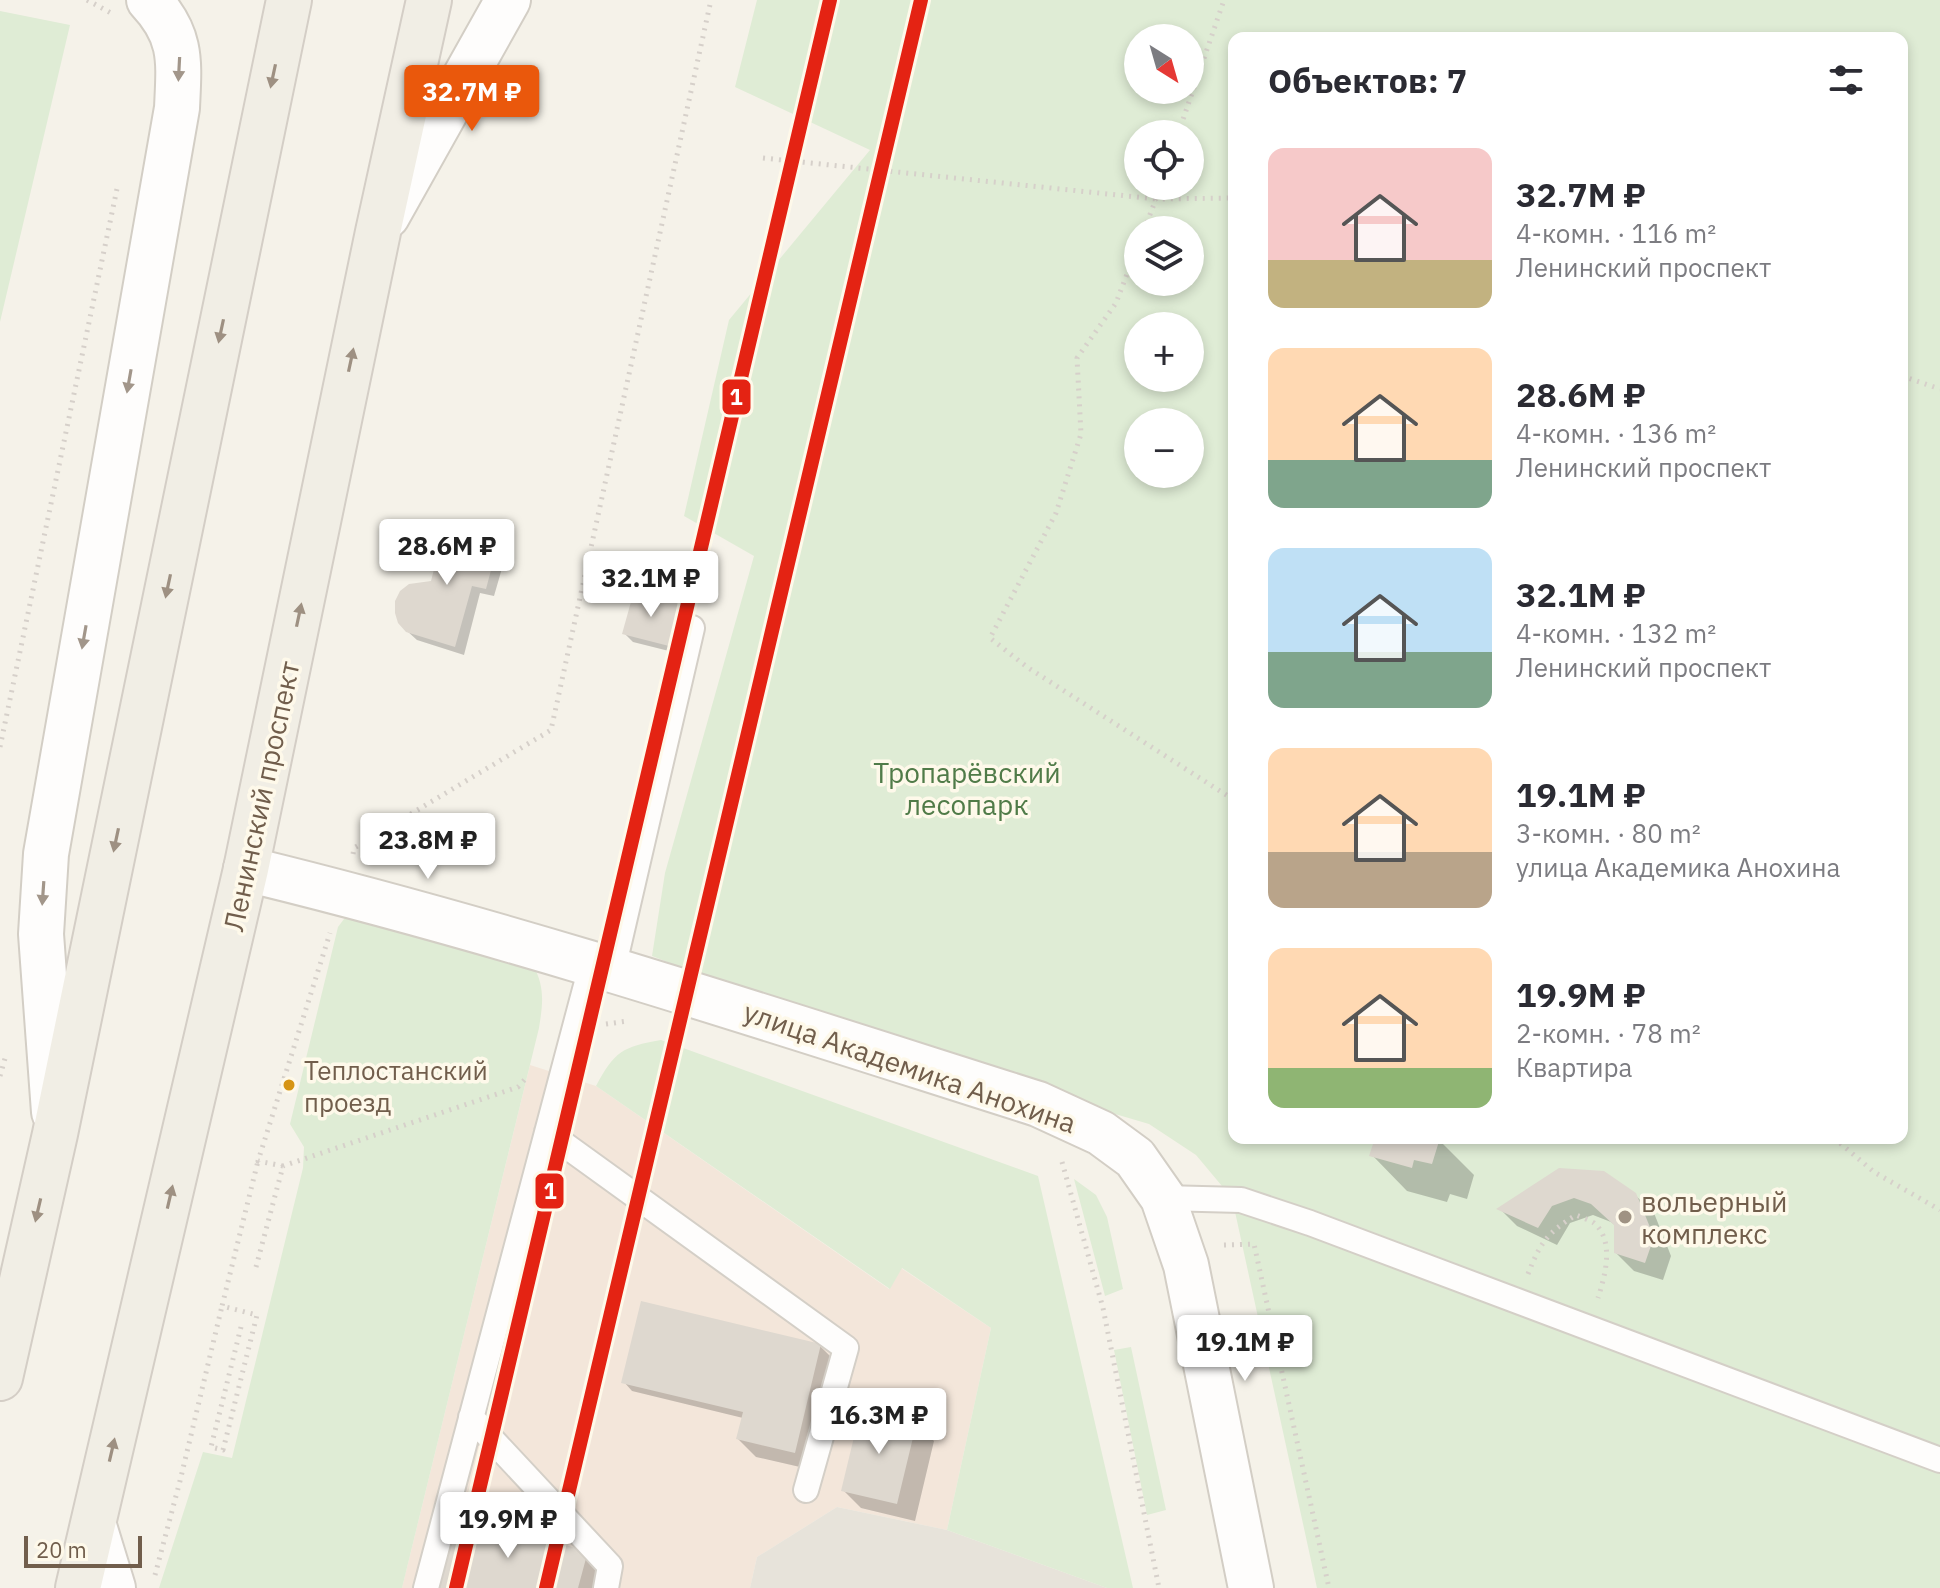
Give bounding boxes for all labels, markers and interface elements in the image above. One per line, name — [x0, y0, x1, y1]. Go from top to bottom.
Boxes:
north arrow — [1124, 24, 1204, 104]
map controls — [1124, 24, 1204, 488]
one-way arrow — [173, 57, 186, 82]
text: Объектов: 7 — [1268, 58, 1467, 102]
icon: filters — [1824, 58, 1868, 102]
one-way arrow — [267, 64, 279, 89]
pin: 32.7M ₽ — [398, 65, 546, 133]
text: 32.7M ₽ — [422, 74, 522, 108]
button: locate — [1124, 120, 1204, 200]
text: 32.7M ₽ — [1516, 172, 1646, 216]
icon: home — [1332, 180, 1428, 276]
button: layers — [1124, 216, 1204, 296]
text: 4-комн. · 116 m² — [1516, 216, 1716, 250]
text: Ленинский проспект — [1516, 250, 1771, 284]
button: + — [1124, 312, 1204, 392]
one-way arrow — [214, 319, 227, 344]
one-way arrow — [346, 348, 358, 373]
one-way arrow — [123, 369, 135, 394]
text: 28.6M ₽ — [1516, 372, 1646, 416]
line badge: 1 — [721, 378, 752, 416]
icon: home — [1332, 380, 1428, 476]
text: 1 — [729, 382, 743, 411]
button: − — [1124, 408, 1204, 488]
text: 4-комн. · 136 m² — [1516, 416, 1716, 450]
text: Ленинский проспект — [1516, 450, 1771, 484]
pin: 28.6M ₽ — [373, 519, 521, 587]
text: 28.6M ₽ — [397, 528, 497, 562]
pin: 32.1M ₽ — [577, 551, 725, 619]
text: 32.1M ₽ — [601, 560, 701, 594]
text: 32.1M ₽ — [1516, 572, 1646, 616]
one-way arrow — [162, 573, 174, 598]
icon: home — [1332, 580, 1428, 676]
one-way arrow — [293, 602, 306, 627]
text: 4-комн. · 132 m² — [1516, 616, 1716, 650]
one-way arrow — [78, 625, 90, 650]
text: Ленинский проспект — [1516, 650, 1771, 684]
street label: Ленинский проспект — [214, 658, 308, 934]
park label: Тропарёвский лесопарк — [873, 754, 1061, 823]
text: 19.1M ₽ — [1516, 772, 1646, 816]
icon: home — [1332, 780, 1428, 876]
pin: 23.8M ₽ — [354, 813, 502, 881]
text: 3-комн. · 80 m² — [1516, 816, 1701, 850]
text: 23.8M ₽ — [378, 822, 478, 856]
one-way arrow — [109, 828, 122, 853]
text: улица Академика Анохина — [1516, 850, 1840, 884]
one-way arrow — [36, 881, 49, 906]
text: 19.9M ₽ — [1516, 972, 1646, 1016]
icon: home — [1332, 980, 1428, 1076]
street label: улица Академика Анохина — [739, 993, 1081, 1141]
text: 2-комн. · 78 m² — [1516, 1016, 1701, 1050]
text: Квартира — [1516, 1050, 1633, 1084]
place label: Теплостанский проезд — [304, 1053, 488, 1119]
marker: Теплостанский проезд — [281, 1077, 297, 1093]
line badge: 1 — [534, 1172, 565, 1210]
text: 1 — [543, 1176, 557, 1205]
place label: вольерный комплекс — [1641, 1183, 1787, 1252]
one-way arrow — [165, 1184, 177, 1209]
one-way arrow — [31, 1197, 44, 1222]
marker: вольерный комплекс — [1616, 1208, 1634, 1226]
pin: 19.1M ₽ — [1171, 1315, 1319, 1383]
text: 19.1M ₽ — [1195, 1324, 1295, 1358]
pin: 16.3M ₽ — [805, 1388, 953, 1456]
text: 16.3M ₽ — [829, 1397, 929, 1431]
one-way arrow — [106, 1438, 118, 1463]
pin: 19.9M ₽ — [434, 1492, 582, 1560]
text: 19.9M ₽ — [458, 1501, 558, 1535]
scale bar — [24, 1532, 142, 1568]
text: 20 m — [36, 1535, 87, 1564]

